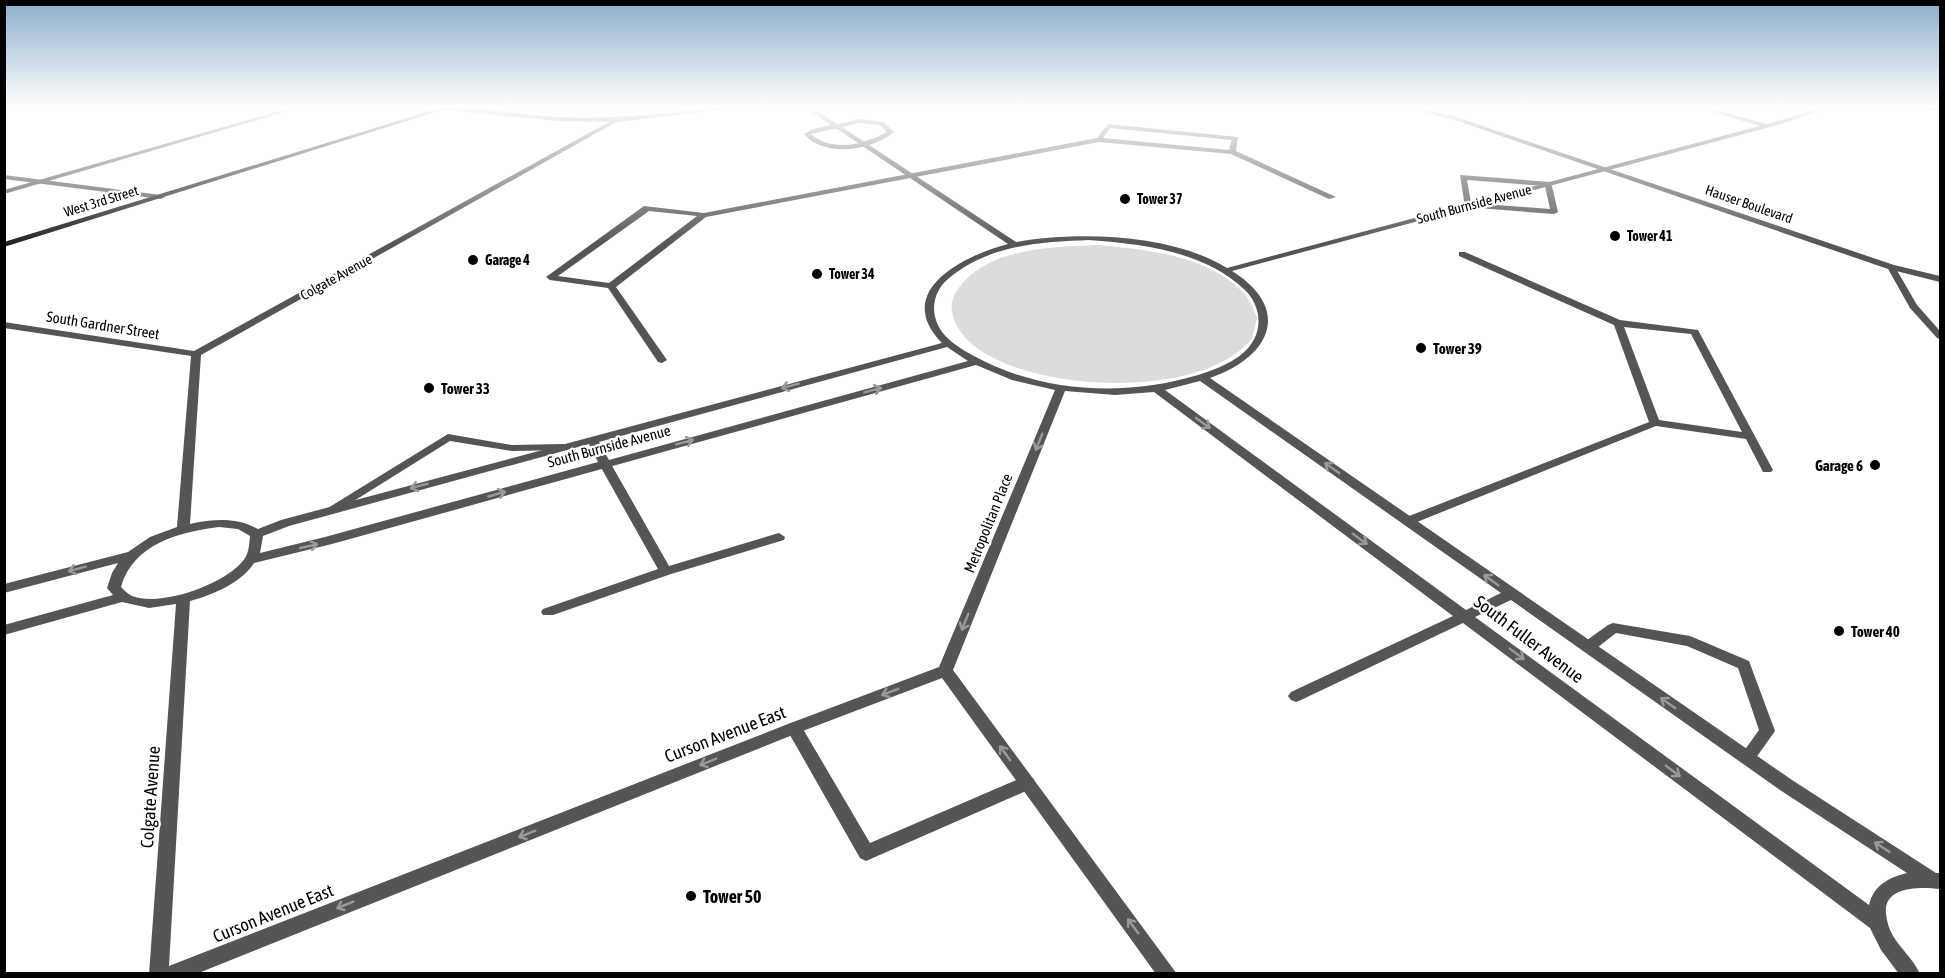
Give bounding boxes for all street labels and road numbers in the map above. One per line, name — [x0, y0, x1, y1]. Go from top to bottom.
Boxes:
street label: South Burnside Avenue — [1415, 181, 1533, 227]
street label: West 3rd Street — [62, 182, 140, 220]
street label: Hauser Boulevard — [1703, 182, 1795, 226]
street label: Colgate Avenue — [297, 251, 375, 303]
street label: South Gardner Street — [45, 308, 161, 342]
street label: South Burnside Avenue — [546, 421, 672, 471]
street label: Metropolitan Place — [960, 471, 1016, 575]
street label: South Fuller Avenue — [1470, 591, 1588, 687]
street label: Curson Avenue East — [661, 701, 789, 767]
street label: Colgate Avenue — [136, 745, 164, 849]
street label: Curson Avenue East — [210, 879, 336, 947]

